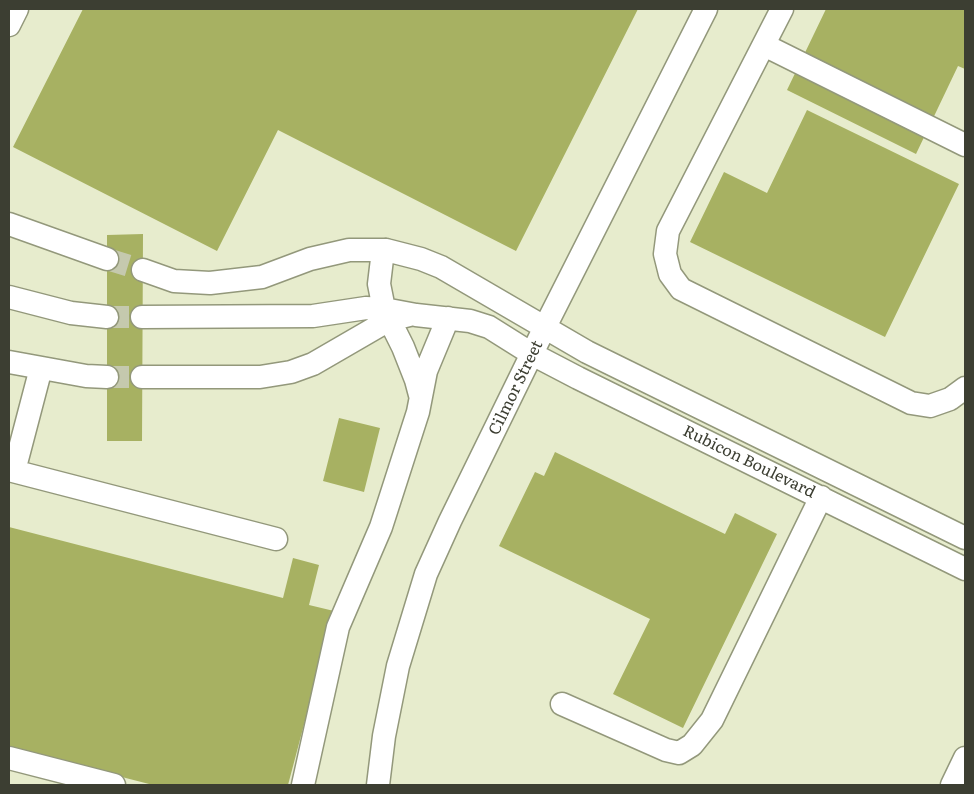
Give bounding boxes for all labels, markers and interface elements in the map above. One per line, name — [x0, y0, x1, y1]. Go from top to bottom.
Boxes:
street label: Cilmor Street — [485, 338, 547, 438]
street label: Rubicon Boulevard — [680, 422, 818, 502]

